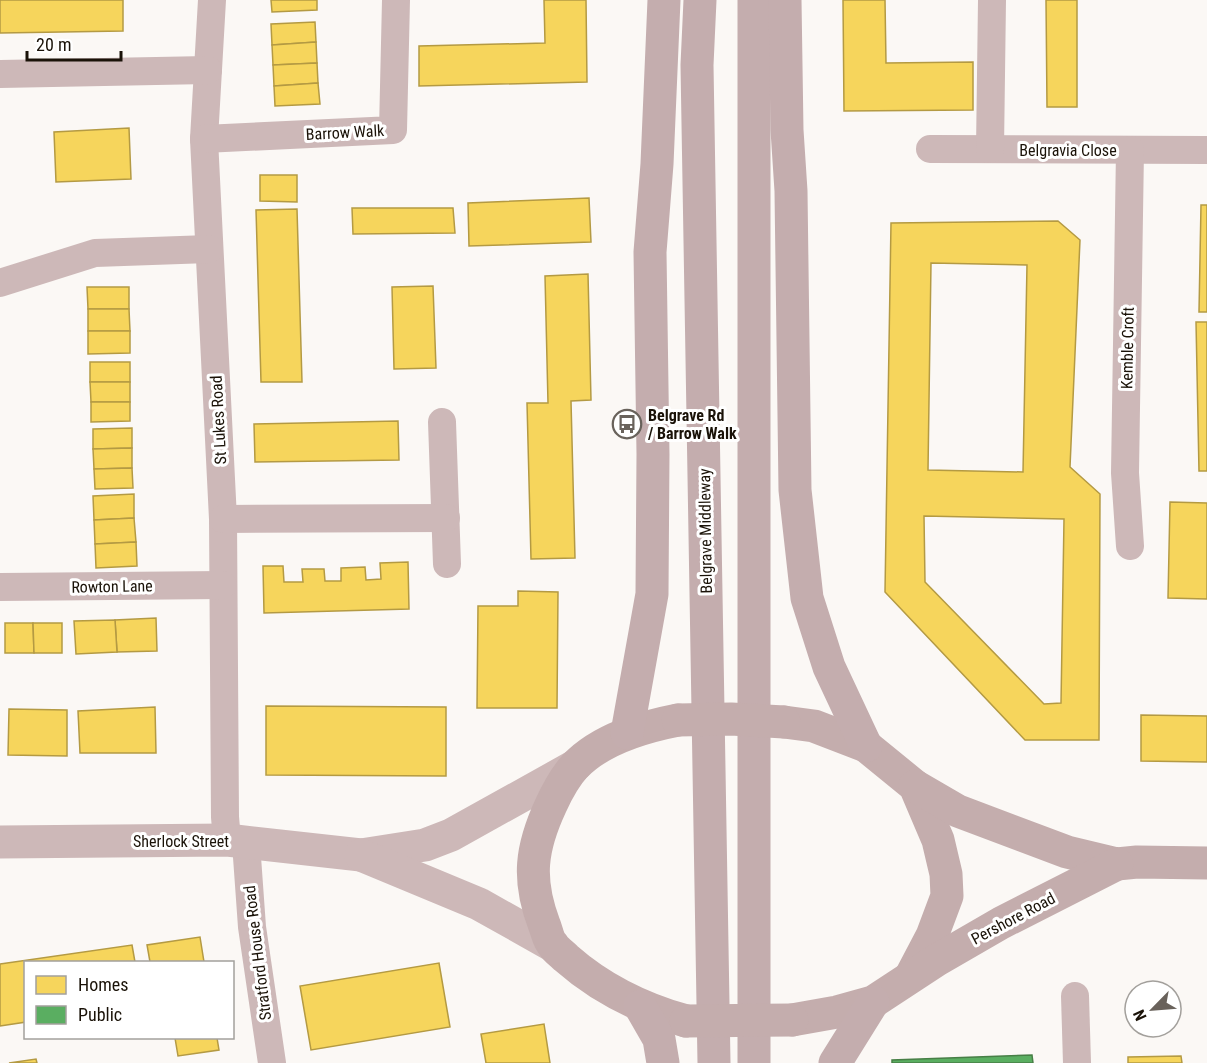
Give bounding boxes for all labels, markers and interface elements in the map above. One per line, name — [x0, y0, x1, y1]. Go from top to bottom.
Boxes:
scale bar — [27, 24, 122, 62]
text: 20 m — [36, 34, 71, 55]
street label: Barrow Walk — [305, 121, 386, 144]
street label: Belgravia Close — [1019, 141, 1117, 160]
street label: Kemble Croft — [1117, 306, 1138, 389]
street label: St Lukes Road — [207, 375, 230, 465]
place label: Belgrave Rd / Barrow Walk — [647, 406, 737, 443]
bus stop icon: Belgrave Rd / Barrow Walk — [611, 408, 643, 440]
street label: Belgrave Middleway — [695, 468, 716, 594]
street label: Rowton Lane — [71, 576, 153, 597]
street label: Sherlock Street — [133, 832, 229, 851]
street label: Stratford House Road — [240, 884, 275, 1021]
street label: Pershore Road — [968, 888, 1058, 948]
legend — [24, 961, 234, 1039]
text: Homes — [78, 974, 128, 995]
north arrow — [1123, 979, 1183, 1039]
text: Public — [78, 1004, 122, 1025]
text: N — [1129, 1007, 1151, 1024]

